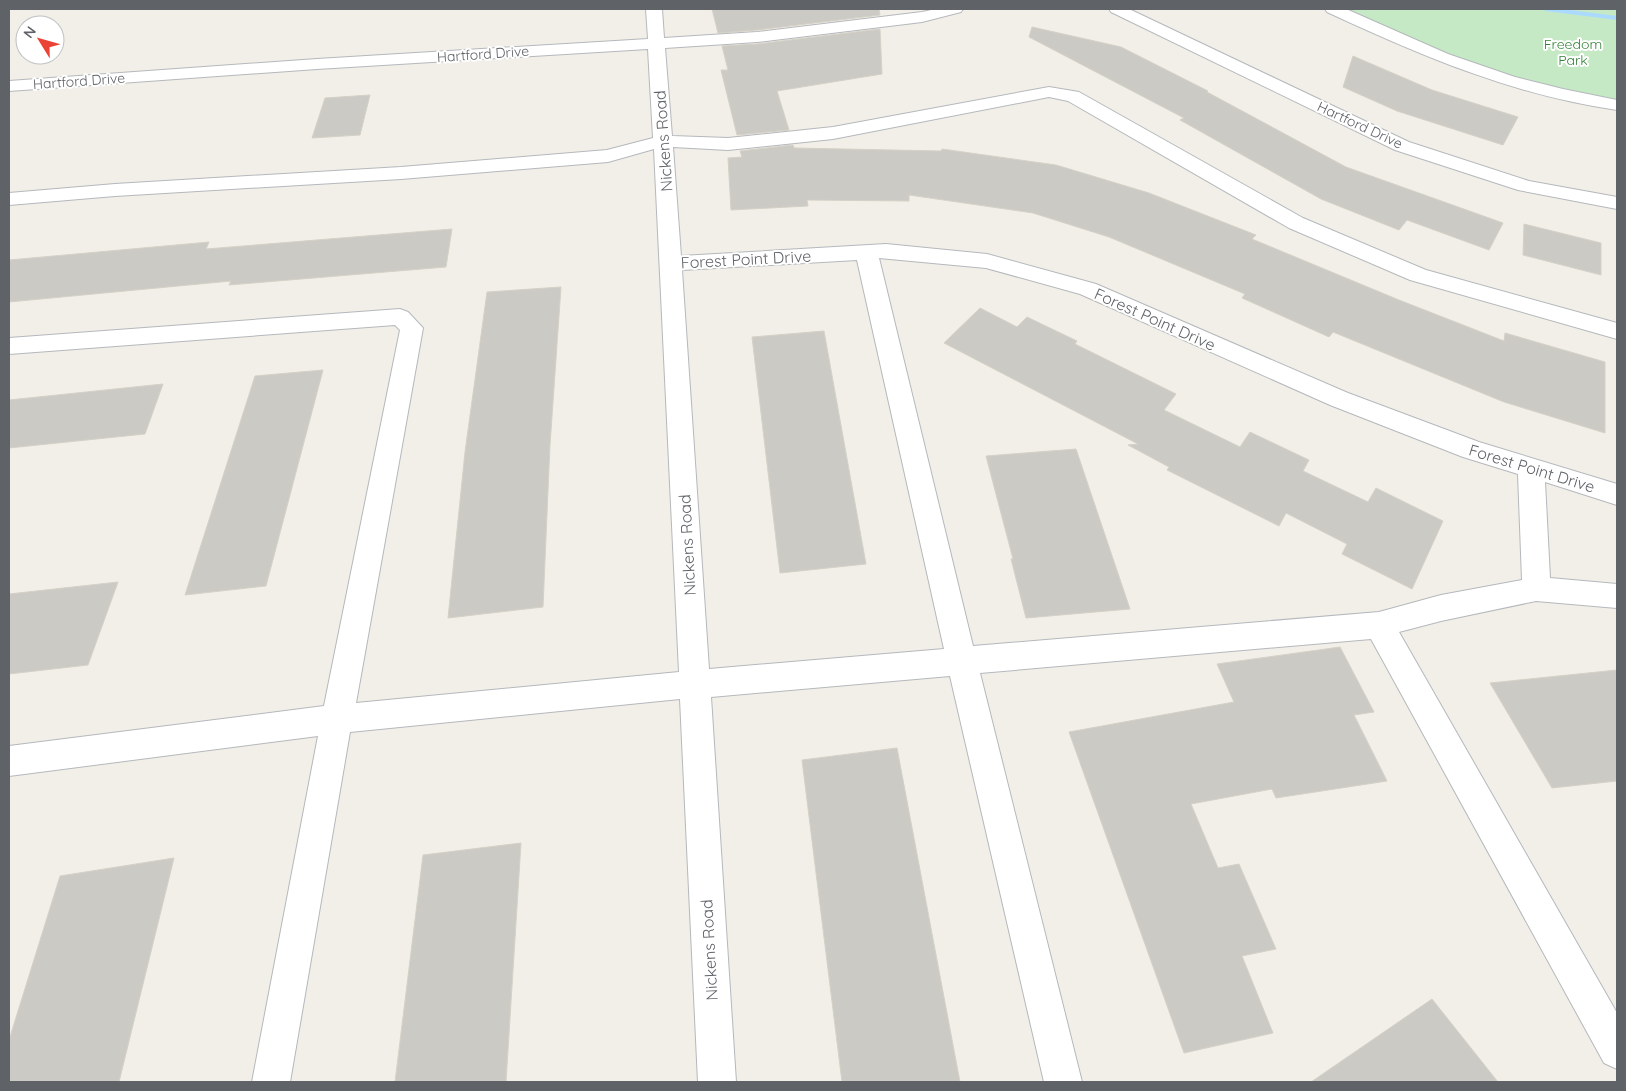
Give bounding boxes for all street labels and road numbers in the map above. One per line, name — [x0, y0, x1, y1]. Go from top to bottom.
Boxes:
street label: Hartford Drive — [436, 42, 530, 66]
street label: Hartford Drive — [32, 69, 126, 93]
street label: Nickens Road — [649, 90, 677, 192]
street label: Hartford Drive — [1314, 97, 1406, 153]
street label: Forest Point Drive — [680, 246, 812, 272]
street label: Forest Point Drive — [1091, 283, 1219, 355]
street label: Forest Point Drive — [1467, 439, 1597, 497]
street label: Nickens Road — [674, 494, 700, 596]
street label: Nickens Road — [696, 899, 722, 1001]

